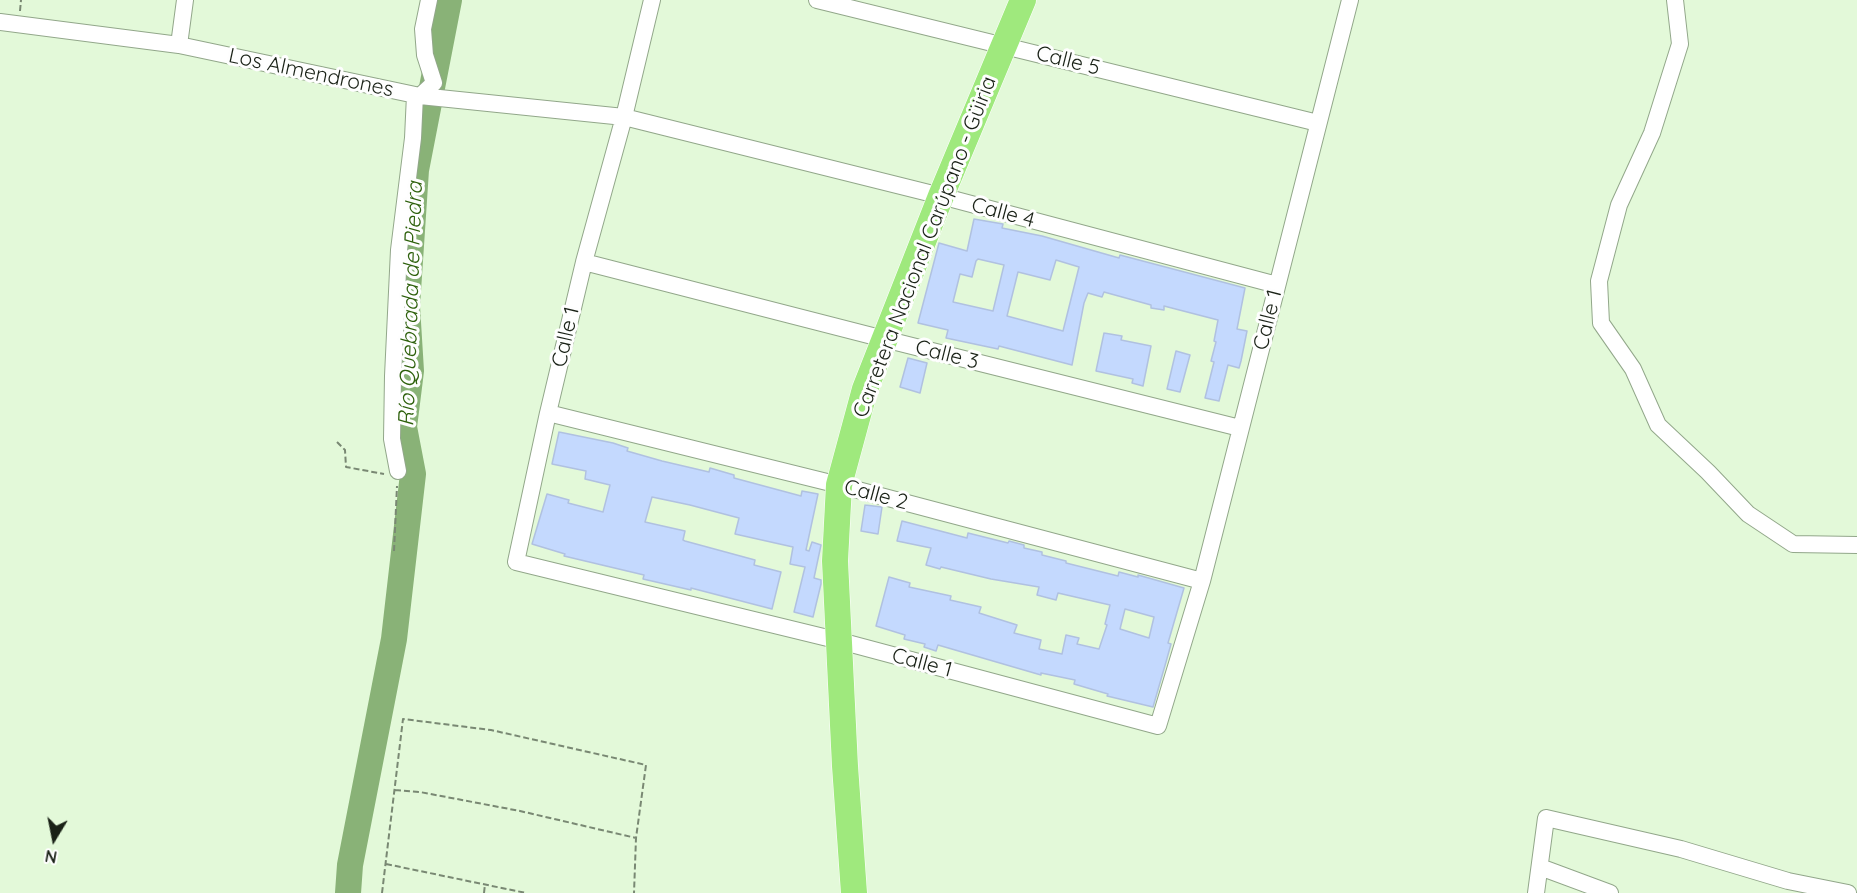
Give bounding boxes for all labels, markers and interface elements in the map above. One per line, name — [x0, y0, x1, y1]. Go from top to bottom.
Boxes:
street label: Calle 5 — [1033, 41, 1103, 81]
street label: Los Almendrones — [226, 43, 396, 103]
street label: Carretera Nacional Carúpano - Güiria — [848, 73, 1002, 421]
water label: Río Quebrada de Piedra — [394, 181, 428, 427]
street label: Calle 4 — [969, 192, 1037, 234]
street label: Calle 1 — [1248, 287, 1288, 353]
street label: Calle 1 — [547, 304, 585, 370]
street label: Calle 3 — [913, 335, 981, 375]
street label: Calle 2 — [841, 474, 911, 516]
street label: Calle 1 — [889, 643, 955, 683]
north arrow — [24, 809, 84, 869]
text: N — [43, 846, 58, 868]

